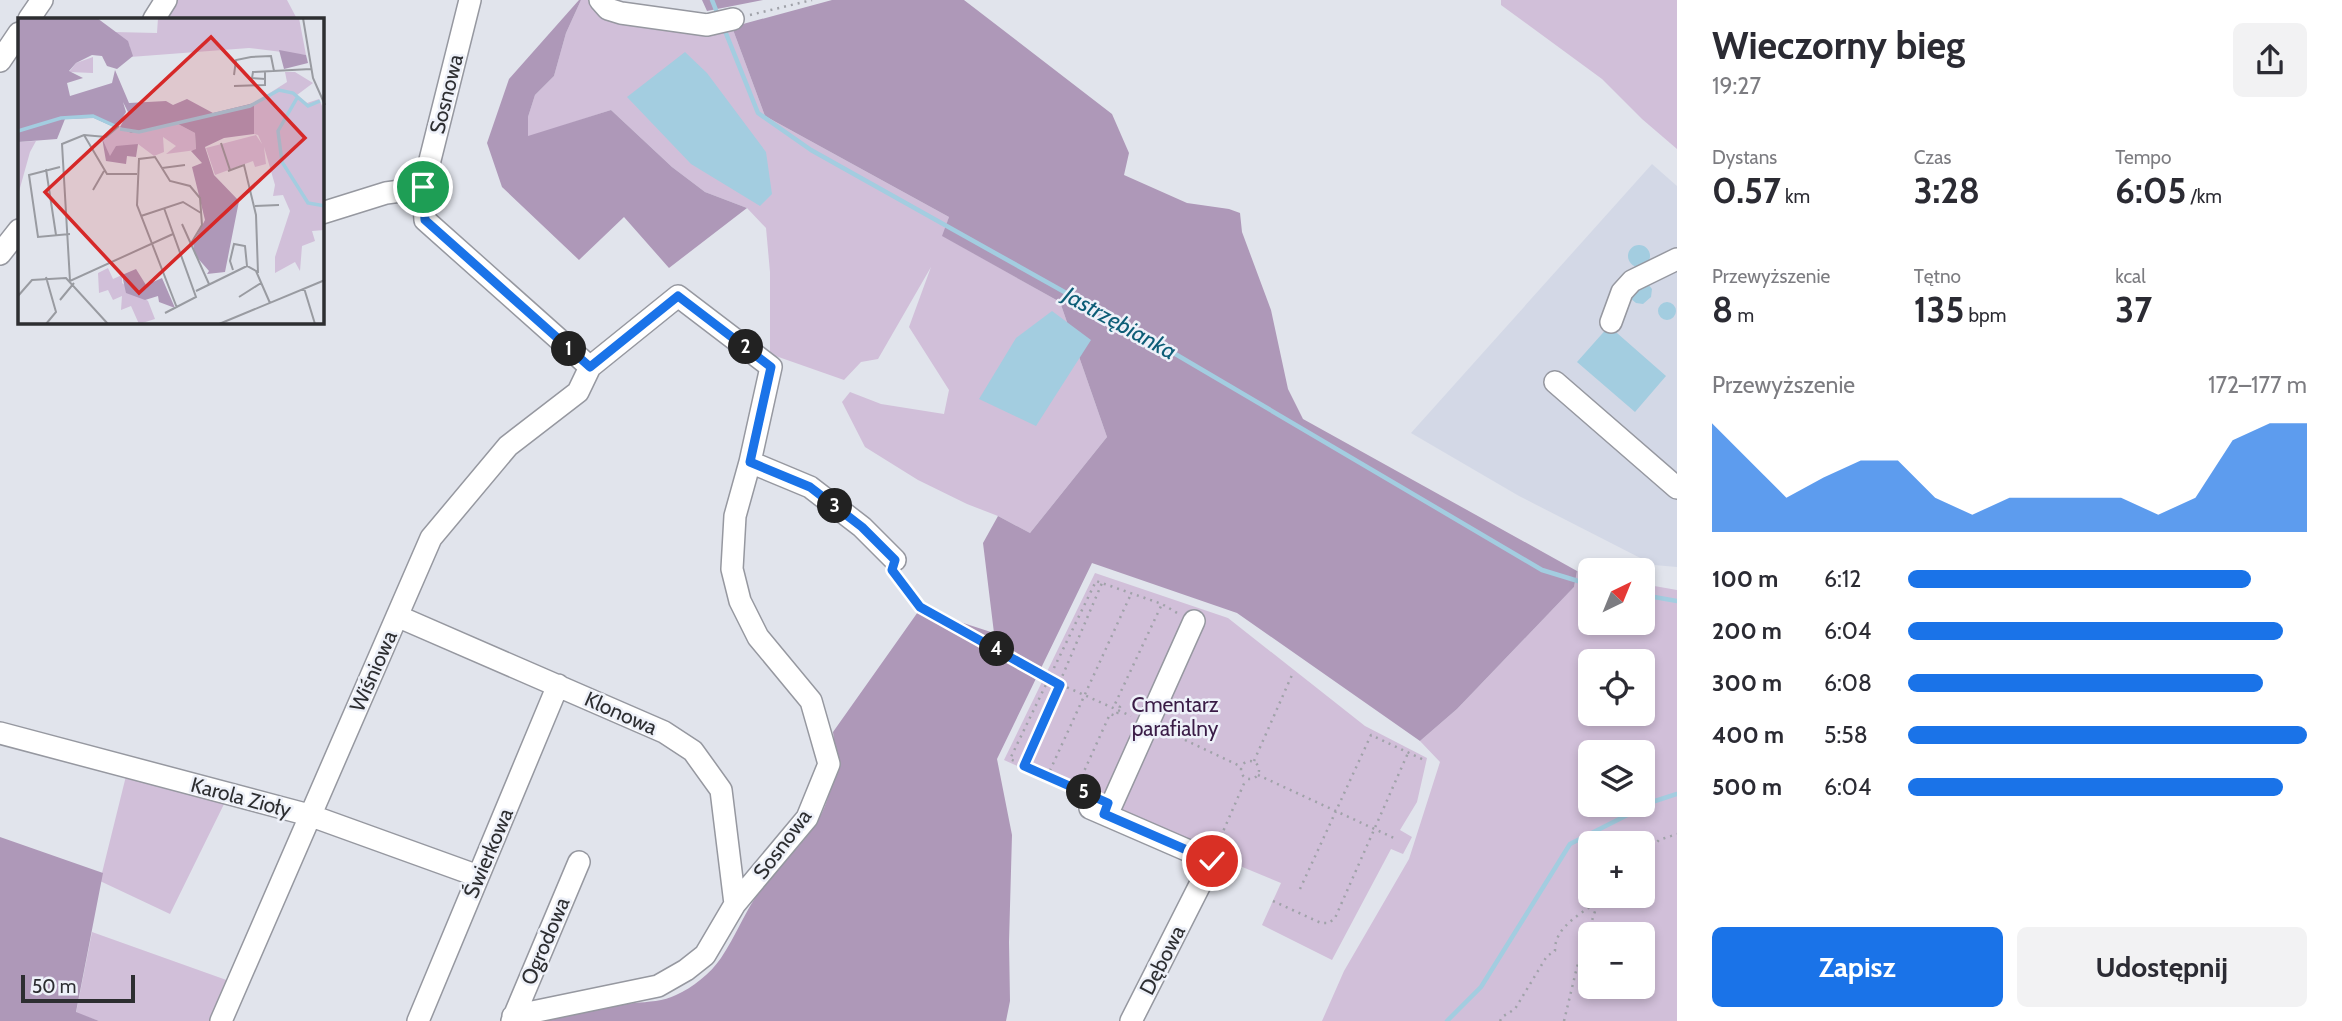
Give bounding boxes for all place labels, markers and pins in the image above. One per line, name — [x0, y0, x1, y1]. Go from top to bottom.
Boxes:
pin — [393, 157, 453, 217]
pin: 2 — [728, 330, 764, 364]
pin: 1 — [552, 332, 586, 366]
pin: 3 — [818, 489, 852, 524]
pin: 4 — [979, 632, 1014, 666]
pin: 5 — [1066, 774, 1102, 810]
pin — [1182, 831, 1242, 891]

